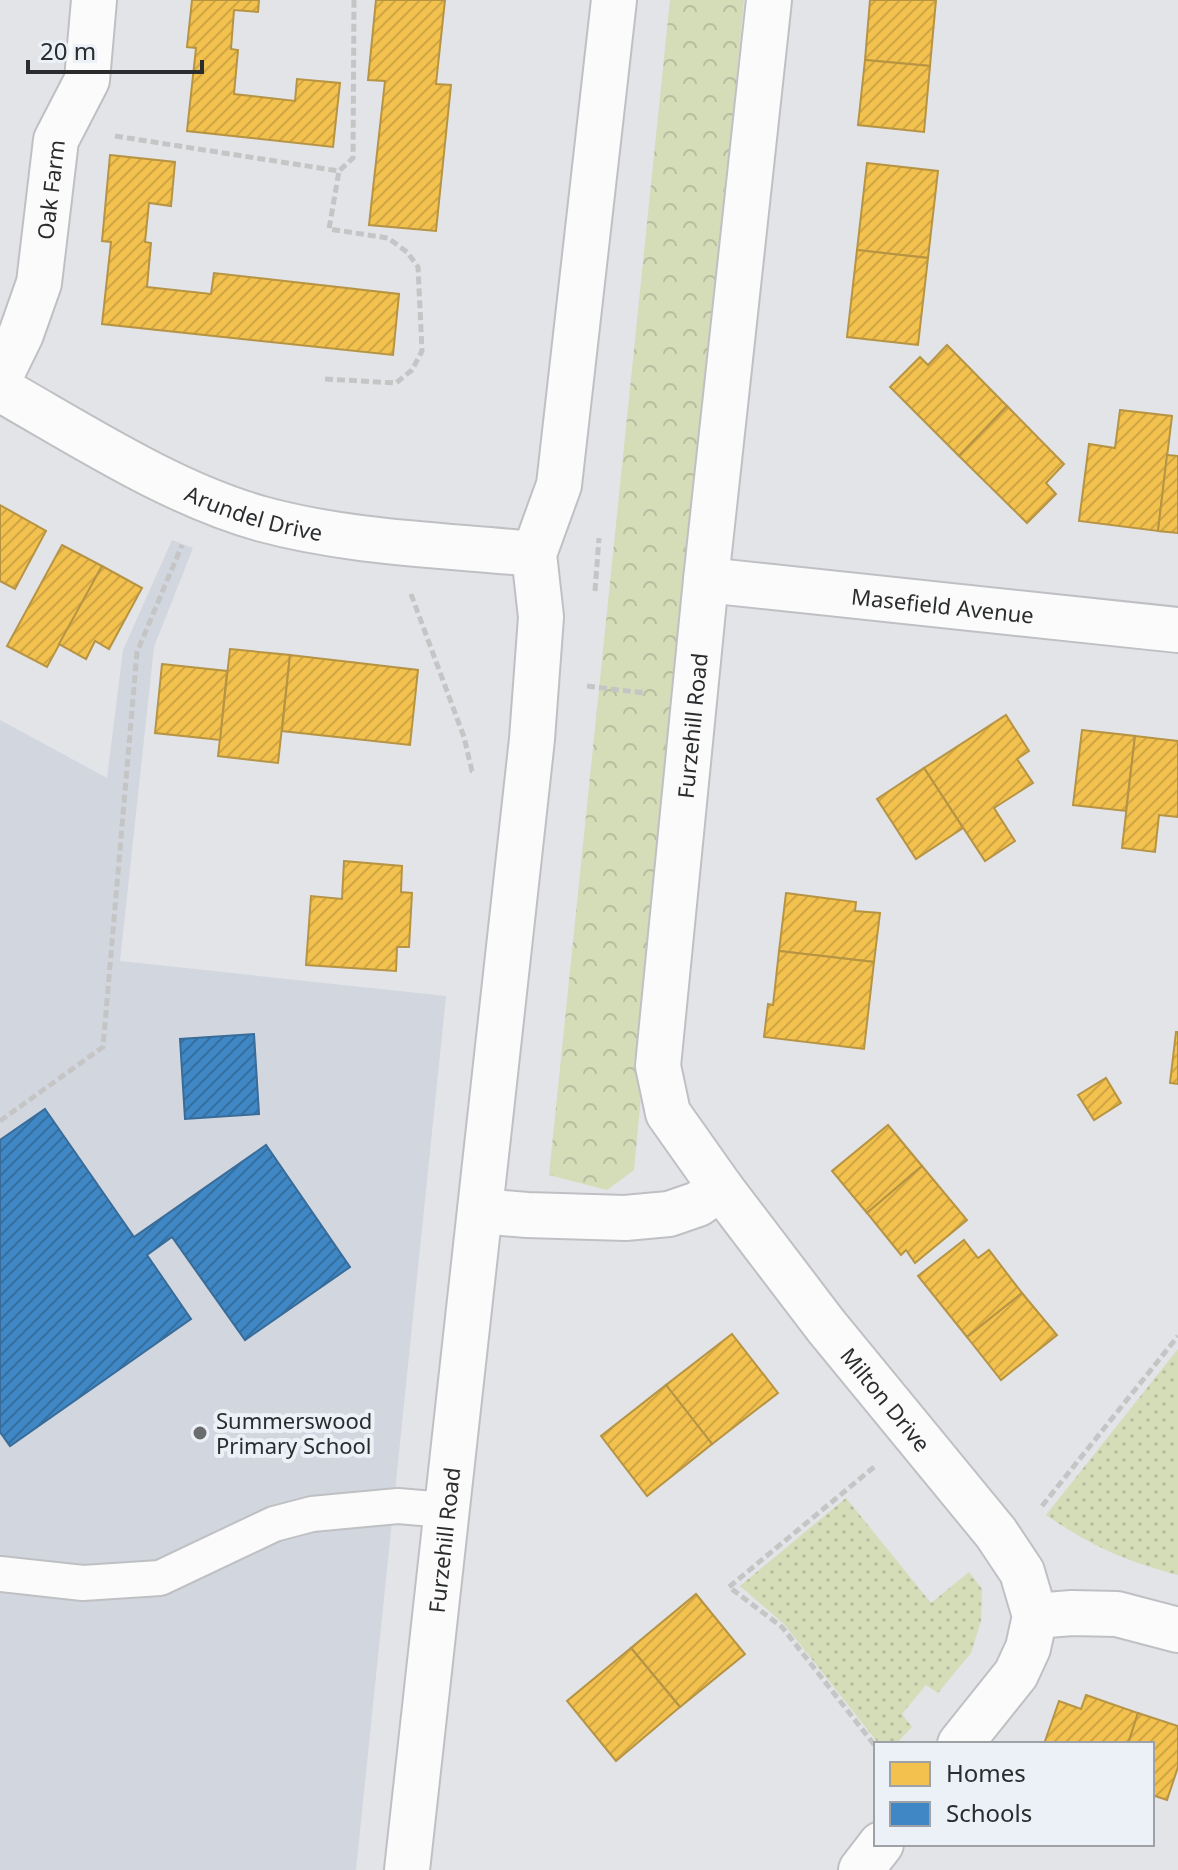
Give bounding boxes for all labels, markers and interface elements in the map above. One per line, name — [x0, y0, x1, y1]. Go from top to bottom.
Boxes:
scale bar — [28, 24, 202, 74]
text: 20 m — [40, 34, 96, 67]
street label: Oak Farm — [29, 138, 71, 241]
street label: Arundel Drive — [181, 477, 325, 547]
street label: Masefield Avenue — [850, 581, 1035, 630]
street label: Furzehill Road — [670, 651, 714, 800]
street label: Milton Drive — [834, 1341, 938, 1457]
place label: Summerswood Primary School — [216, 1405, 372, 1460]
marker: Summerswood Primary School — [191, 1424, 209, 1442]
street label: Furzehill Road — [421, 1466, 466, 1614]
legend — [874, 1742, 1154, 1846]
text: Homes — [946, 1756, 1026, 1789]
text: Schools — [946, 1796, 1032, 1829]

